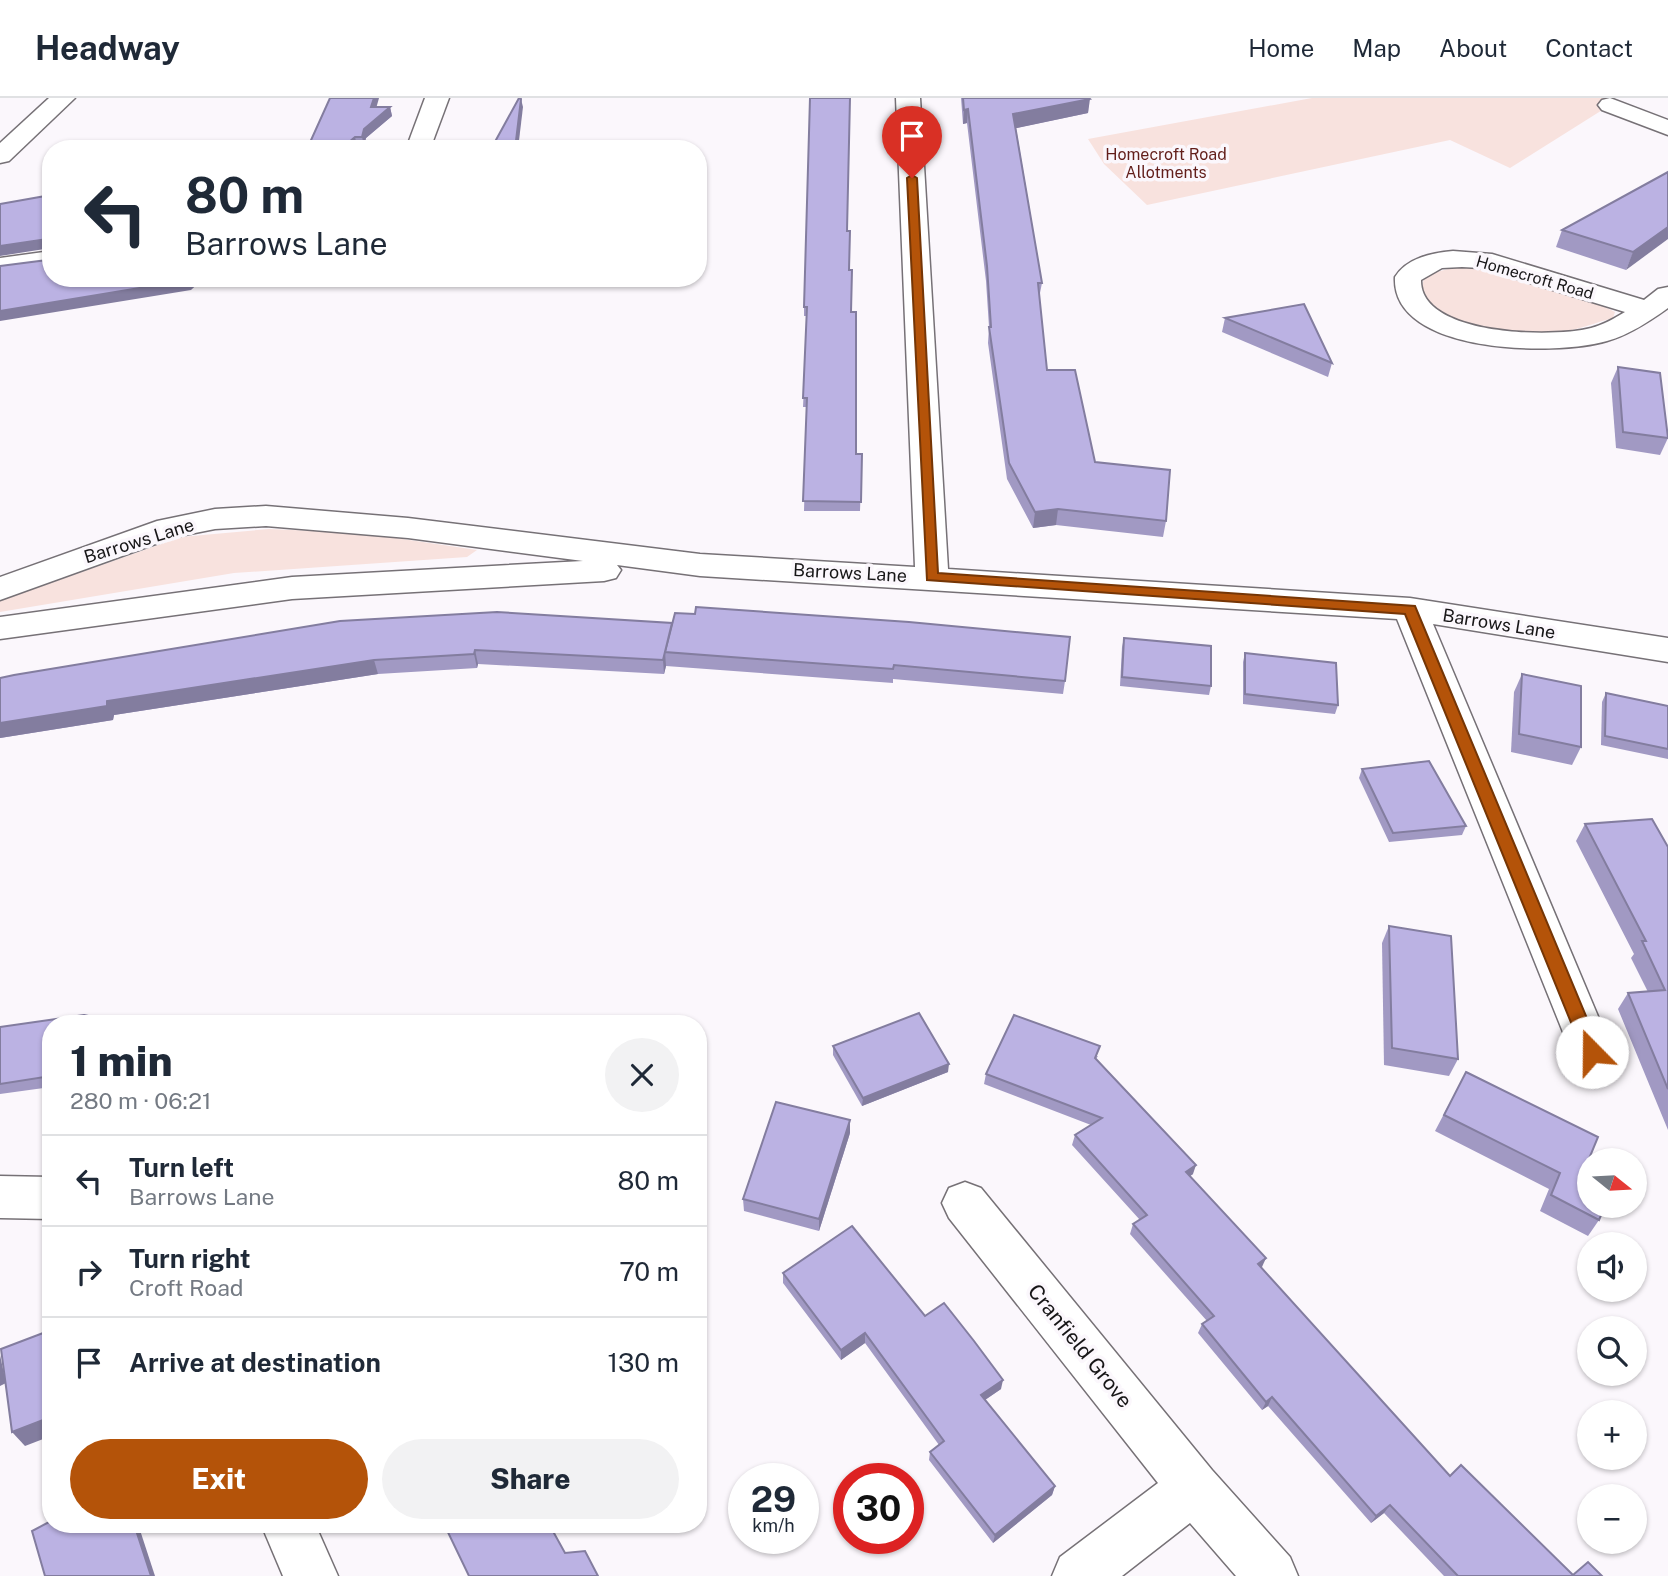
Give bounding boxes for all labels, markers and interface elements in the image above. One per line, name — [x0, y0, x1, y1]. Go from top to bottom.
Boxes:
text: Headway — [35, 29, 180, 67]
text: Home — [1248, 34, 1314, 62]
text: Map — [1352, 34, 1401, 62]
text: About — [1439, 34, 1507, 62]
text: Contact — [1545, 34, 1633, 62]
pin — [882, 106, 942, 178]
icon: arrive — [893, 117, 931, 155]
park label: Homecroft Road Allotments — [1105, 145, 1227, 182]
text: 80 m — [185, 166, 304, 224]
icon: left — [70, 168, 161, 259]
text: Barrows Lane — [185, 225, 388, 262]
street label: Homecroft Road — [1474, 252, 1596, 303]
street label: Barrows Lane — [81, 514, 196, 567]
street label: Barrows Lane — [793, 559, 907, 586]
street label: Barrows Lane — [1441, 604, 1557, 643]
position arrow — [1555, 1015, 1629, 1089]
text: 1 min — [70, 1036, 173, 1085]
button: close — [605, 1038, 679, 1112]
text: 280 m · 06:21 — [70, 1087, 211, 1114]
north arrow — [1577, 1148, 1647, 1218]
map controls — [1577, 1148, 1647, 1554]
text: Turn left — [129, 1152, 234, 1183]
icon: left — [70, 1162, 108, 1200]
text: 80 m — [618, 1165, 679, 1196]
text: Barrows Lane — [129, 1183, 275, 1210]
button: sound — [1577, 1232, 1647, 1302]
text: Turn right — [129, 1243, 251, 1274]
icon: right — [70, 1253, 108, 1291]
text: 70 m — [619, 1256, 679, 1287]
text: Croft Road — [129, 1274, 244, 1301]
street label: Cranfield Grove — [1023, 1279, 1138, 1413]
button: search — [1577, 1316, 1647, 1386]
icon: arrive — [70, 1344, 108, 1382]
text: Arrive at destination — [129, 1347, 381, 1378]
text: 130 m — [607, 1347, 679, 1378]
button: + — [1577, 1400, 1647, 1470]
button: Exit — [70, 1439, 368, 1519]
button: Share — [382, 1439, 679, 1519]
speed limit sign: 30 — [833, 1463, 924, 1554]
text: 29 — [751, 1479, 796, 1520]
button: − — [1577, 1484, 1647, 1554]
text: km/h — [752, 1515, 795, 1536]

